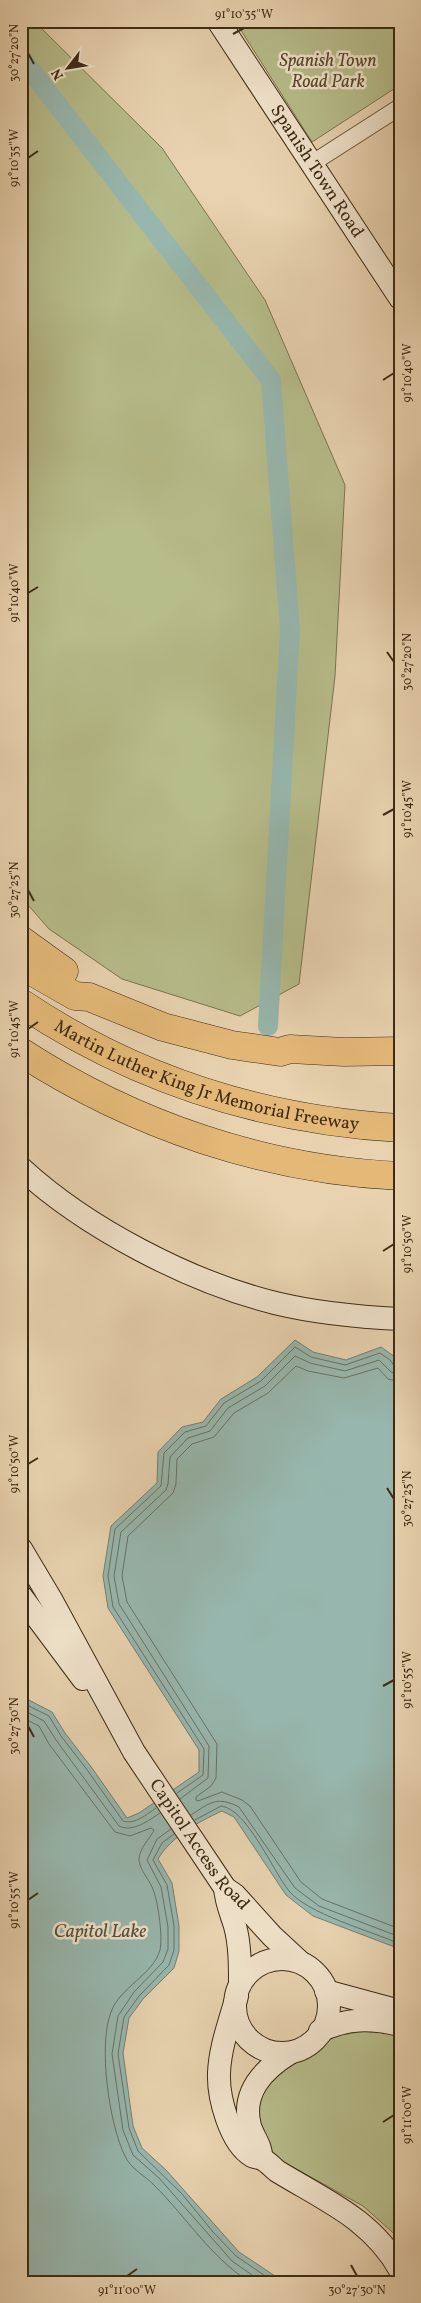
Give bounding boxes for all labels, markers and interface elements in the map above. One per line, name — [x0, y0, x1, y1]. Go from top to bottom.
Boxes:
text: 91°10'35"W — [215, 7, 273, 23]
text: 30°27'20"N — [7, 24, 23, 82]
north arrow — [42, 42, 92, 92]
park label: Spanish Town Road Park — [280, 49, 376, 95]
text: N — [47, 65, 69, 83]
street label: Spanish Town Road — [264, 100, 370, 243]
text: 91°10'35"W — [7, 129, 23, 187]
text: 91°10'40"W — [400, 343, 416, 403]
text: 91°10'40"W — [7, 563, 23, 623]
text: 30°27'20"N — [400, 633, 416, 691]
text: 91°10'45"W — [400, 780, 416, 838]
text: 30°27'25"N — [7, 862, 23, 918]
text: 91°10'45"W — [7, 1000, 23, 1058]
street label: Martin Luther King Jr Memorial Freeway — [49, 1014, 361, 1137]
text: 91°10'50"W — [400, 1215, 416, 1273]
text: 91°10'50"W — [7, 1435, 23, 1493]
text: 30°27'25"N — [400, 1471, 416, 1527]
text: 91°10'55"W — [400, 1651, 416, 1709]
text: 30°27'30"N — [7, 1697, 23, 1755]
street label: Capitol Access Road — [143, 1774, 255, 1916]
text: 91°10'55"W — [7, 1871, 23, 1929]
water label: Capitol Lake — [54, 1919, 146, 1945]
text: 91°11'00"W — [400, 2086, 416, 2144]
text: 91°11'00"W — [98, 2283, 156, 2299]
text: 30°27'30"N — [328, 2283, 386, 2299]

